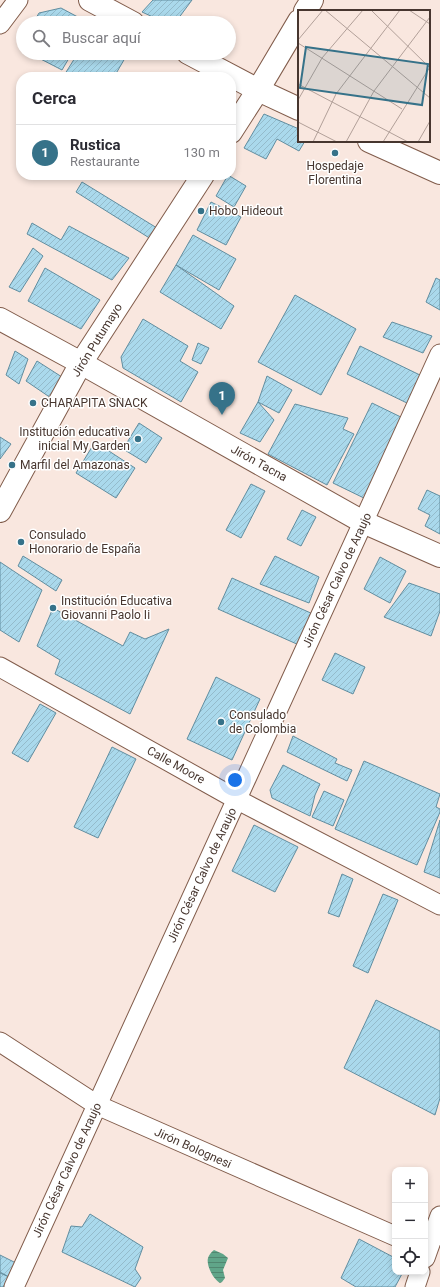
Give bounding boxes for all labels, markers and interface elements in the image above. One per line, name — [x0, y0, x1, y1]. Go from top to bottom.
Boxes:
inset map — [298, 10, 430, 142]
search box — [16, 16, 236, 60]
icon: search — [30, 27, 52, 49]
text: Buscar aquí — [62, 29, 141, 47]
text: Cerca — [32, 88, 76, 108]
text: Rustica — [70, 136, 121, 154]
text: 1 — [41, 145, 49, 160]
text: 130 m — [183, 145, 220, 160]
marker: Hospedaje Florentina — [330, 148, 340, 158]
text: Restaurante — [70, 154, 140, 169]
place label: Hospedaje Florentina — [306, 159, 364, 187]
place label: Hobo Hideout — [209, 204, 283, 218]
marker: Hobo Hideout — [196, 206, 206, 216]
street label: Jirón Putumayo — [69, 301, 125, 379]
pin: 1 — [209, 382, 235, 415]
place label: CHARAPITA SNACK — [41, 396, 148, 410]
marker: CHARAPITA SNACK — [28, 398, 38, 408]
place label: Institución educativa inicial My Garden — [19, 425, 130, 453]
marker: Institución educativa inicial My Garden — [133, 434, 143, 444]
street label: Jirón Tacna — [228, 442, 290, 484]
place label: Marfil del Amazonas — [20, 458, 130, 472]
marker: Marfil del Amazonas — [7, 460, 17, 470]
street label: Jirón César Calvo de Araujo — [300, 510, 375, 650]
place label: Consulado Honorario de España — [29, 528, 141, 556]
marker: Consulado Honorario de España — [16, 537, 26, 547]
place label: Institución Educativa Giovanni Paolo Ii — [61, 594, 172, 622]
marker: Institución Educativa Giovanni Paolo Ii — [48, 603, 58, 613]
place label: Consulado de Colombia — [229, 708, 296, 736]
marker: Consulado de Colombia — [216, 717, 226, 727]
street label: Calle Moore — [145, 743, 207, 787]
your location — [225, 770, 245, 790]
street label: Jirón César Calvo de Araujo — [165, 805, 240, 945]
street label: Jirón César Calvo de Araujo — [30, 1100, 105, 1240]
street label: Jirón Bolognesi — [152, 1125, 234, 1171]
map controls — [392, 1167, 428, 1275]
button: + — [392, 1167, 428, 1203]
button: − — [392, 1203, 428, 1239]
button: locate — [392, 1239, 428, 1275]

